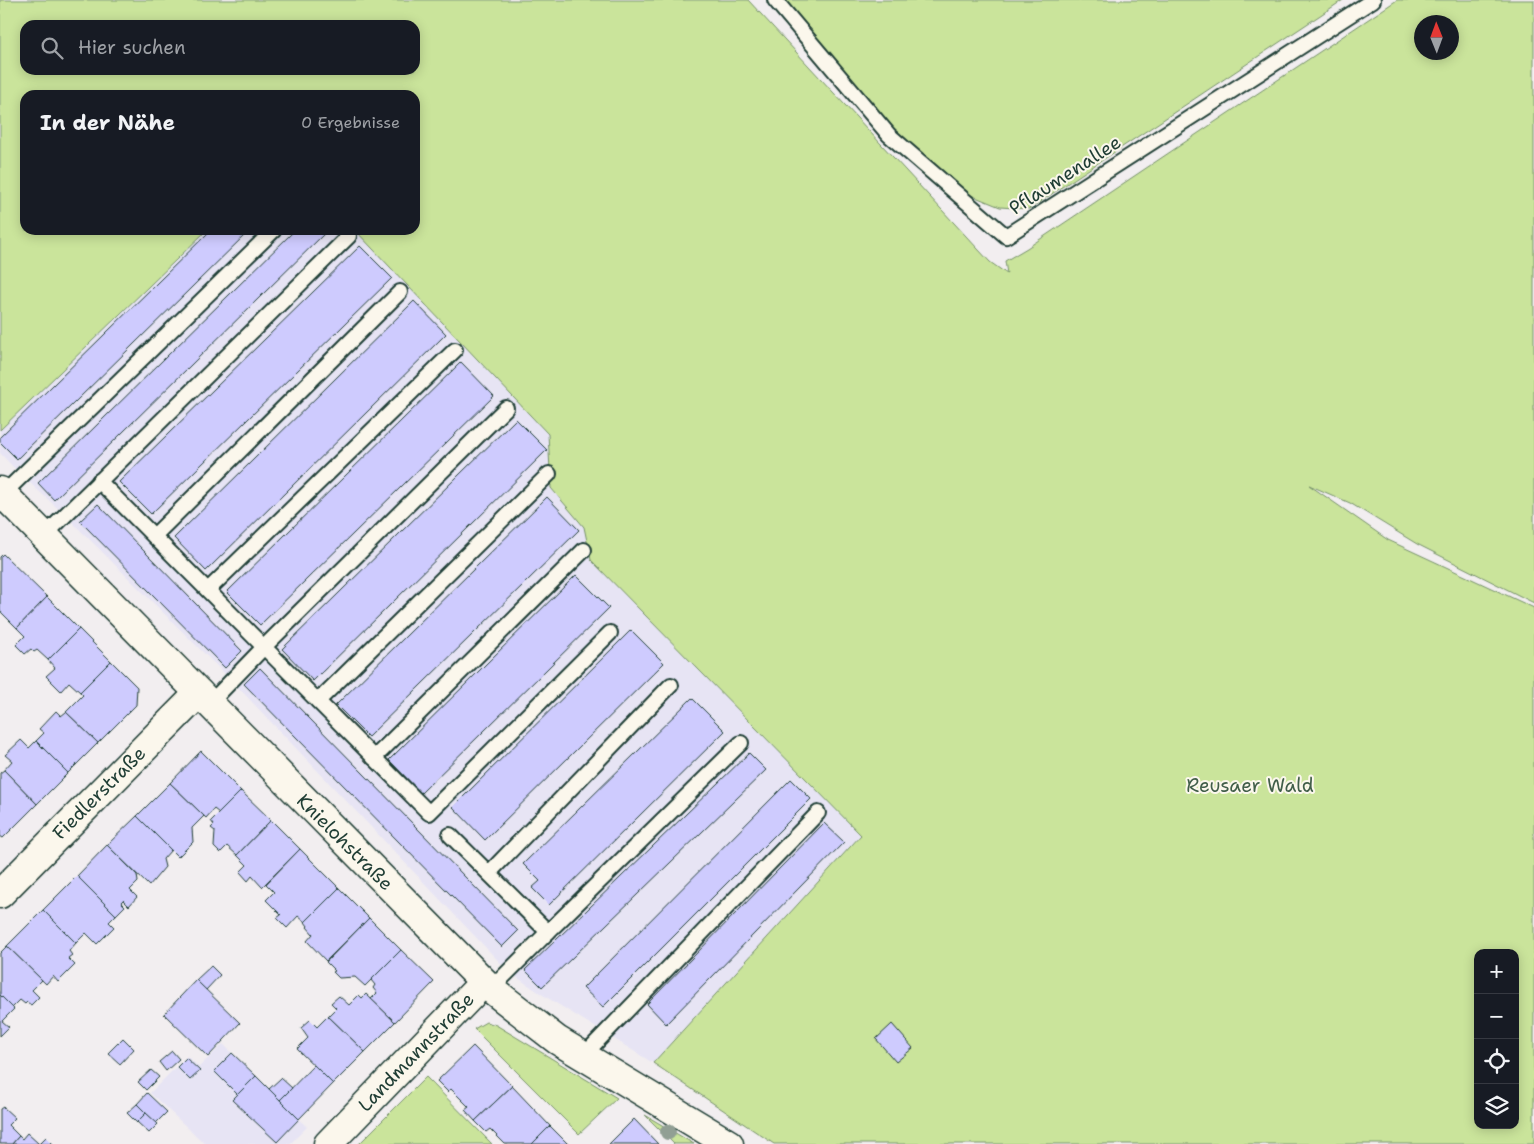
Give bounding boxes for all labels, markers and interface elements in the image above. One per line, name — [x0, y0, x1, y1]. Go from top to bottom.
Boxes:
north arrow — [1414, 15, 1459, 60]
search box — [20, 20, 420, 75]
icon: search — [38, 34, 66, 62]
text: Hier suchen — [78, 35, 186, 60]
text: In der Nähe — [40, 109, 175, 137]
text: 0 Ergebnisse — [301, 112, 400, 133]
street label: Pflaumenallee — [1004, 129, 1126, 221]
street label: Fiedlerstraße — [47, 741, 151, 845]
park label: Reusaer Wald — [1186, 773, 1314, 798]
street label: Knielohstraße — [291, 788, 399, 896]
map controls — [1474, 949, 1519, 1129]
button: + — [1474, 949, 1519, 994]
street label: Landmannstraße — [353, 987, 479, 1117]
button: − — [1474, 994, 1519, 1039]
button: locate — [1474, 1039, 1519, 1084]
button: layers — [1474, 1084, 1519, 1129]

